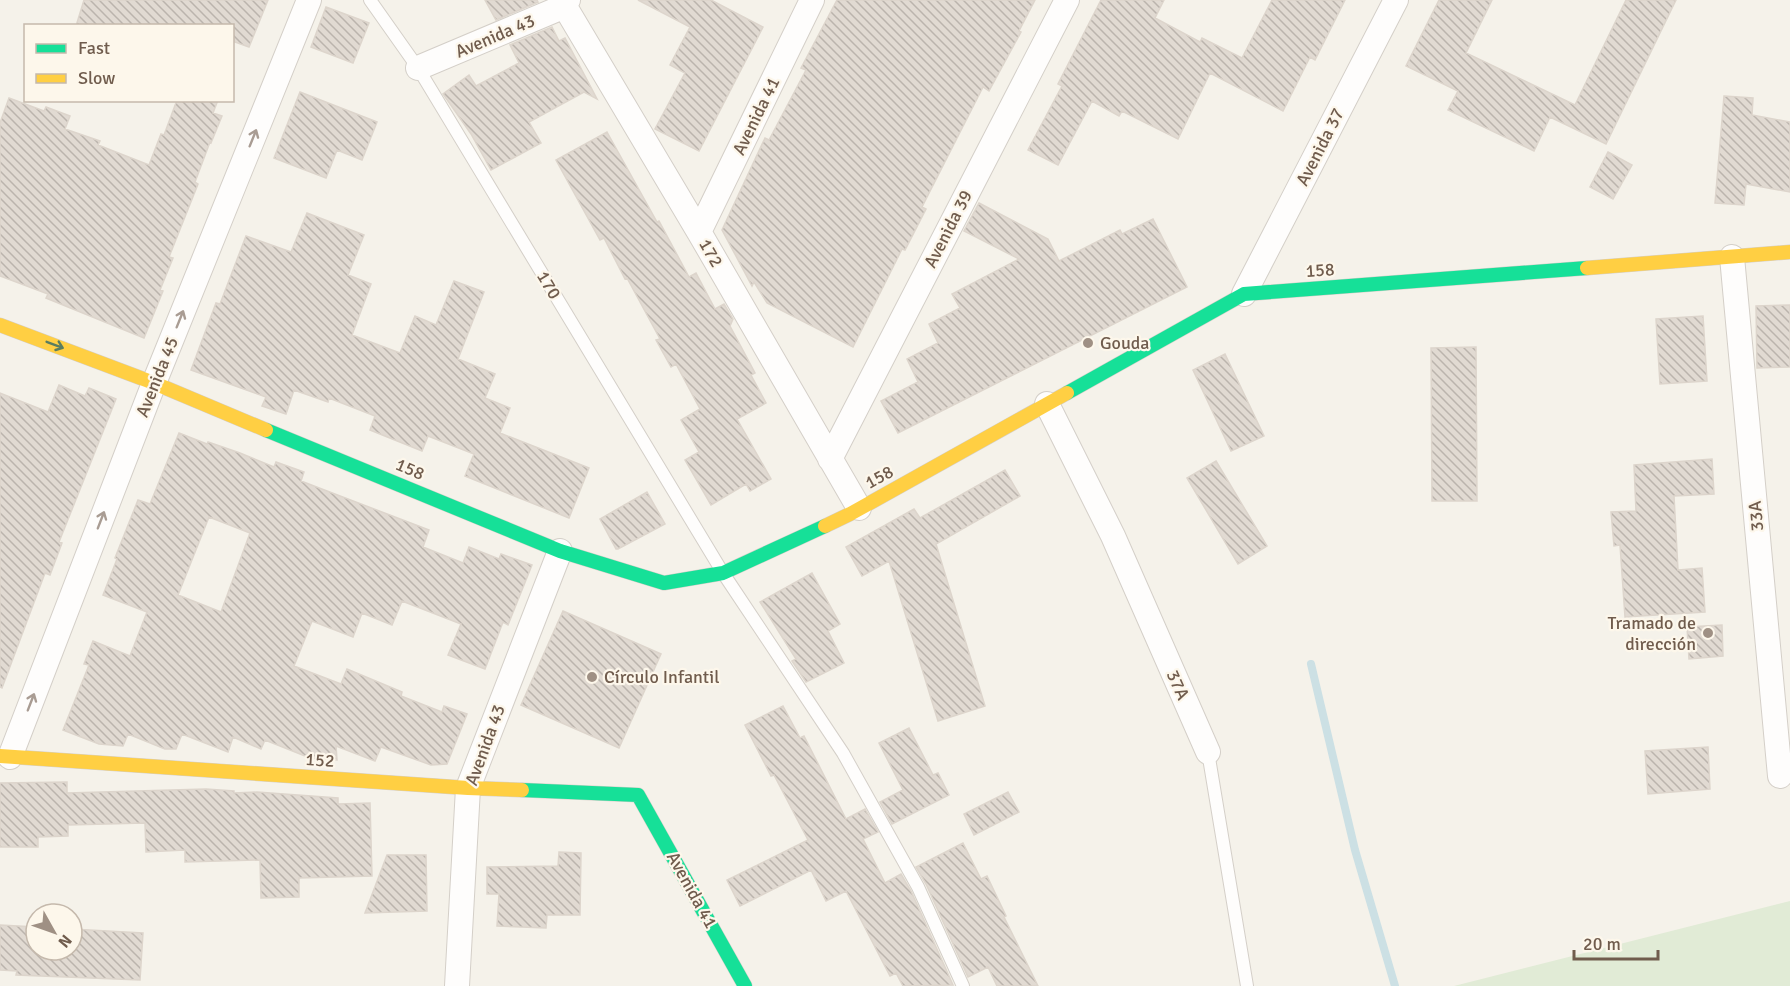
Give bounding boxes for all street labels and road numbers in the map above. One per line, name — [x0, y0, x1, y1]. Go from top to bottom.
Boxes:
street label: Avenida 43 — [452, 9, 538, 63]
street label: Avenida 41 — [728, 73, 784, 159]
street label: Avenida 37 — [1291, 104, 1349, 190]
street label: Avenida 39 — [919, 186, 977, 272]
street label: 172 — [694, 235, 728, 271]
street label: 158 — [1305, 258, 1335, 282]
street label: 170 — [532, 267, 566, 303]
street label: Avenida 45 — [131, 334, 183, 420]
street label: 158 — [392, 453, 428, 485]
street label: 158 — [861, 460, 897, 494]
street label: 33A — [1744, 500, 1768, 532]
street label: 37A — [1162, 667, 1194, 703]
street label: Avenida 43 — [460, 702, 510, 788]
street label: 152 — [305, 748, 335, 772]
street label: Avenida 41 — [662, 848, 722, 932]

